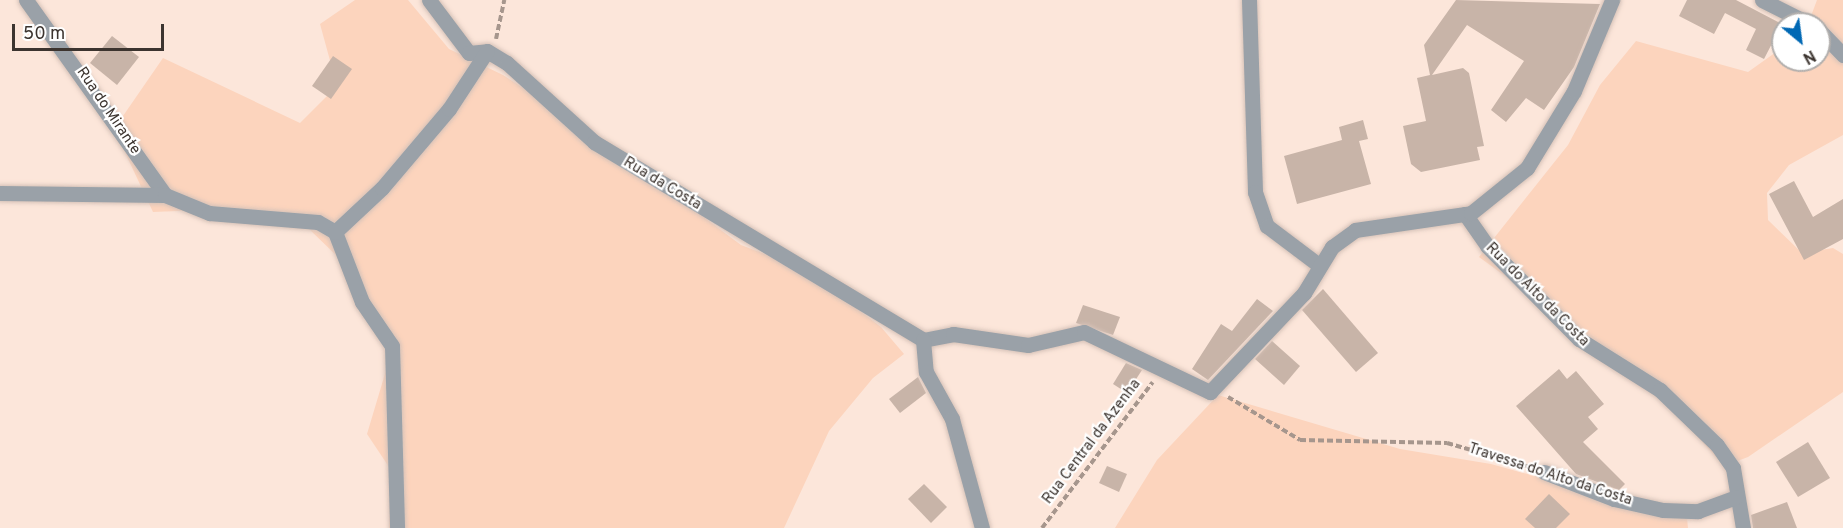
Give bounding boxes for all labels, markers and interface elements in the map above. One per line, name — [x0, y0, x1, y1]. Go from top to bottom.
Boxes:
scale bar — [15, 12, 166, 50]
north arrow — [1771, 12, 1831, 72]
text: 50 m — [23, 23, 65, 46]
text: N — [1799, 44, 1819, 68]
street label: Rua do Mirante — [72, 64, 144, 158]
street label: Rua da Costa — [620, 154, 704, 214]
street label: Rua do Alto da Costa — [1481, 239, 1593, 351]
street label: Rua Central da Azenha — [1039, 376, 1145, 508]
street label: Travessa do Alto da Costa — [1466, 440, 1634, 510]

